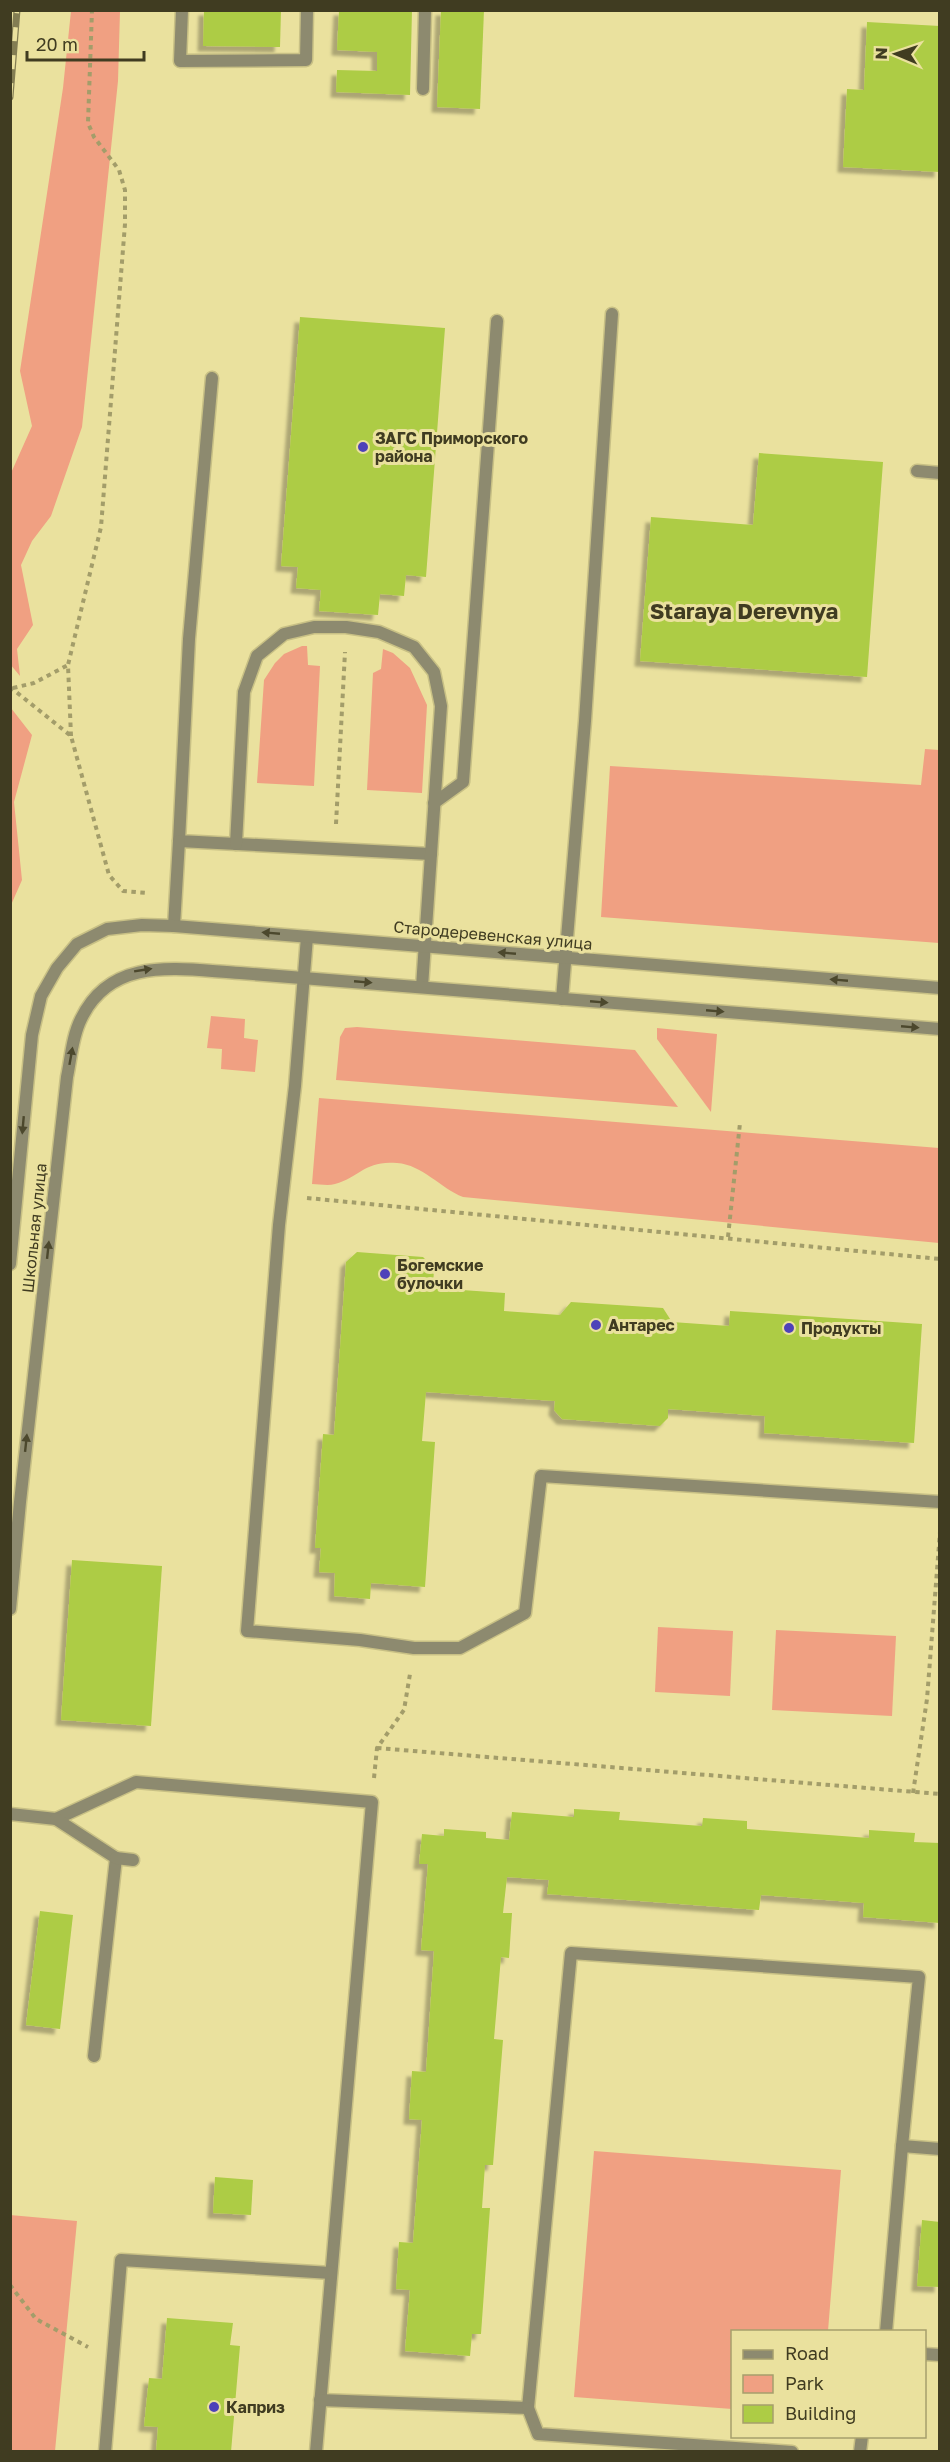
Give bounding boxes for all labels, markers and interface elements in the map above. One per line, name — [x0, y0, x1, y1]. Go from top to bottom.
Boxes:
scale bar — [27, 24, 144, 62]
north arrow — [866, 24, 926, 84]
text: 20 m — [36, 33, 78, 55]
text: N — [871, 47, 891, 60]
place label: ЗАГС Приморского района — [375, 428, 528, 466]
marker: ЗАГС Приморского района — [356, 440, 370, 454]
district label: Staraya Derevnya — [650, 597, 838, 624]
street label: Стародеревенская улица — [393, 916, 593, 954]
one-way arrow — [262, 928, 281, 938]
one-way arrow — [498, 948, 517, 958]
one-way arrow — [134, 966, 153, 975]
one-way arrow — [830, 975, 849, 985]
one-way arrow — [353, 977, 372, 987]
one-way arrow — [589, 997, 608, 1006]
one-way arrow — [706, 1006, 725, 1016]
one-way arrow — [900, 1022, 919, 1032]
one-way arrow — [67, 1046, 76, 1065]
one-way arrow — [18, 1116, 28, 1135]
street label: Школьная улица — [17, 1162, 51, 1294]
one-way arrow — [43, 1240, 53, 1259]
place label: Богемские булочки — [397, 1255, 483, 1293]
marker: Богемские булочки — [378, 1267, 392, 1281]
place label: Антарес — [608, 1315, 675, 1335]
marker: Антарес — [589, 1318, 603, 1332]
place label: Продукты — [801, 1318, 881, 1338]
marker: Продукты — [782, 1321, 796, 1335]
one-way arrow — [21, 1434, 31, 1453]
legend — [731, 2330, 926, 2438]
text: Road — [785, 2342, 829, 2364]
text: Park — [785, 2372, 824, 2394]
place label: Каприз — [226, 2397, 285, 2417]
marker: Каприз — [207, 2400, 221, 2414]
text: Building — [785, 2402, 856, 2424]

